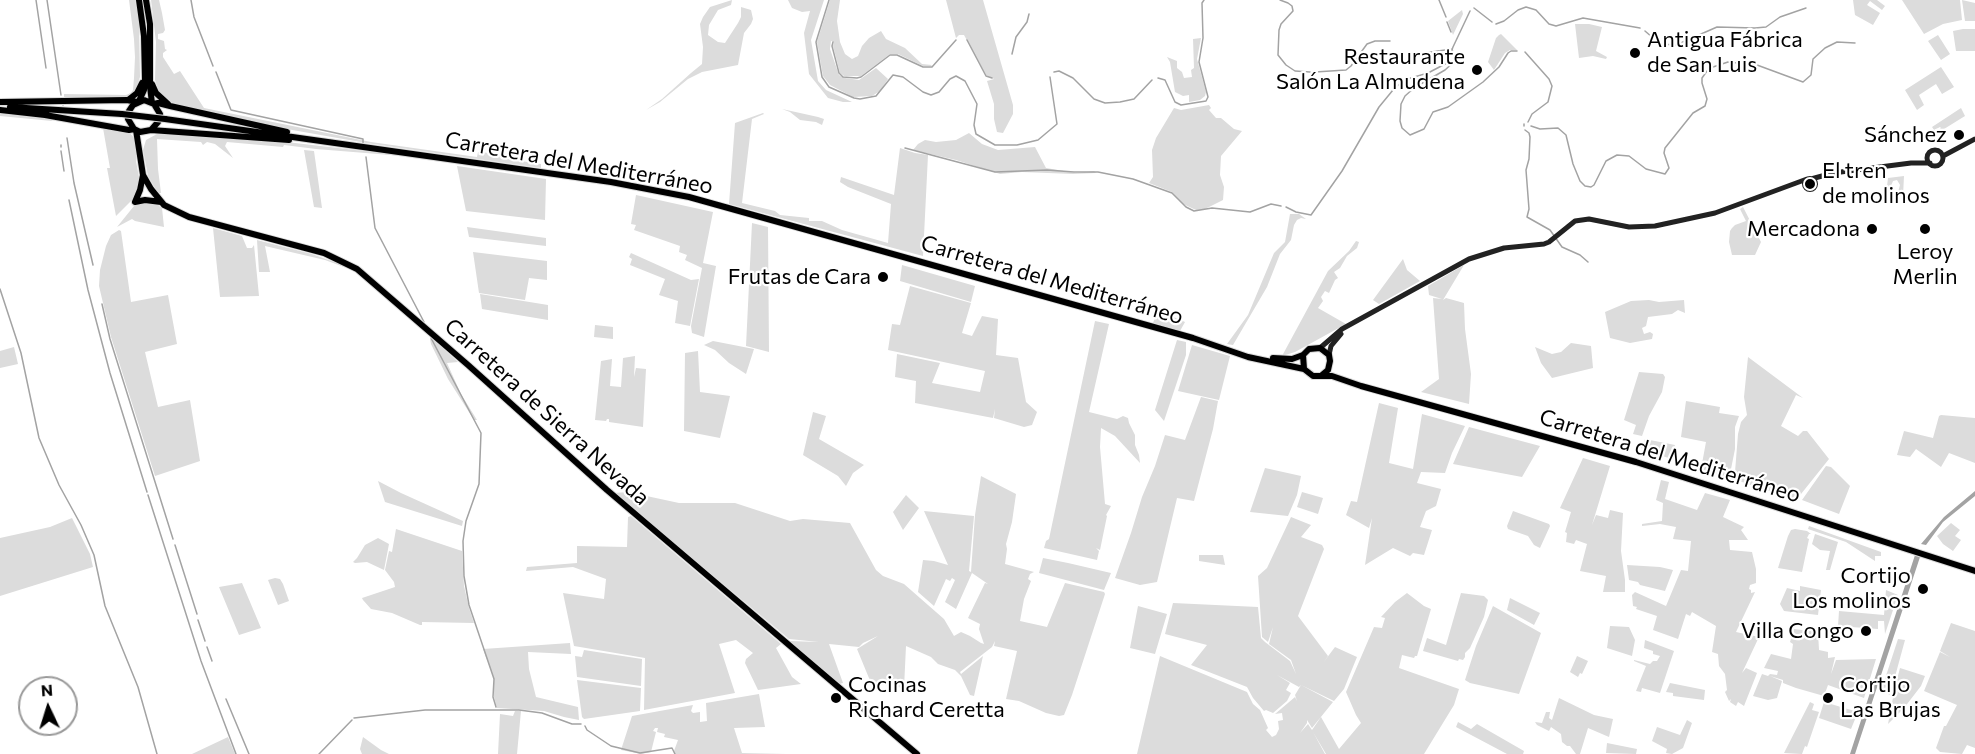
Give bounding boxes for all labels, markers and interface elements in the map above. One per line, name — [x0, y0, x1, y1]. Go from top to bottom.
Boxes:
place label: Antigua Fábrica de San Luis — [1647, 27, 1803, 78]
place label: Restaurante Salón La Almudena — [1276, 44, 1465, 96]
marker: Antigua Fábrica de San Luis — [1628, 46, 1642, 60]
marker: Restaurante Salón La Almudena — [1470, 63, 1484, 77]
place label: Sánchez — [1864, 122, 1947, 148]
street label: Carretera del Mediterráneo — [443, 126, 715, 200]
marker: Sánchez — [1952, 128, 1966, 142]
place label: El tren de molinos — [1822, 158, 1930, 210]
marker: El tren de molinos — [1803, 177, 1817, 191]
place label: Mercadona — [1747, 216, 1860, 242]
marker: Mercadona — [1865, 222, 1879, 236]
marker: Leroy Merlin — [1918, 222, 1932, 236]
street label: Carretera del Mediterráneo — [918, 230, 1186, 330]
place label: Leroy Merlin — [1892, 239, 1958, 290]
place label: Frutas de Cara — [728, 264, 871, 290]
marker: Frutas de Cara — [876, 270, 890, 284]
street label: Carretera de Sierra Nevada — [439, 313, 655, 511]
street label: Carretera del Mediterráneo — [1536, 404, 1804, 508]
place label: Cortijo Los molinos — [1792, 563, 1911, 614]
marker: Cortijo Los molinos — [1916, 582, 1930, 596]
place label: Villa Congo — [1741, 618, 1854, 644]
marker: Villa Congo — [1859, 624, 1873, 638]
place label: Cocinas Richard Ceretta — [848, 672, 1005, 724]
place label: Cortijo Las Brujas — [1840, 672, 1941, 724]
north arrow — [18, 676, 78, 736]
text: N — [40, 680, 53, 699]
marker: Cocinas Richard Ceretta — [829, 691, 843, 705]
marker: Cortijo Las Brujas — [1821, 691, 1835, 705]

